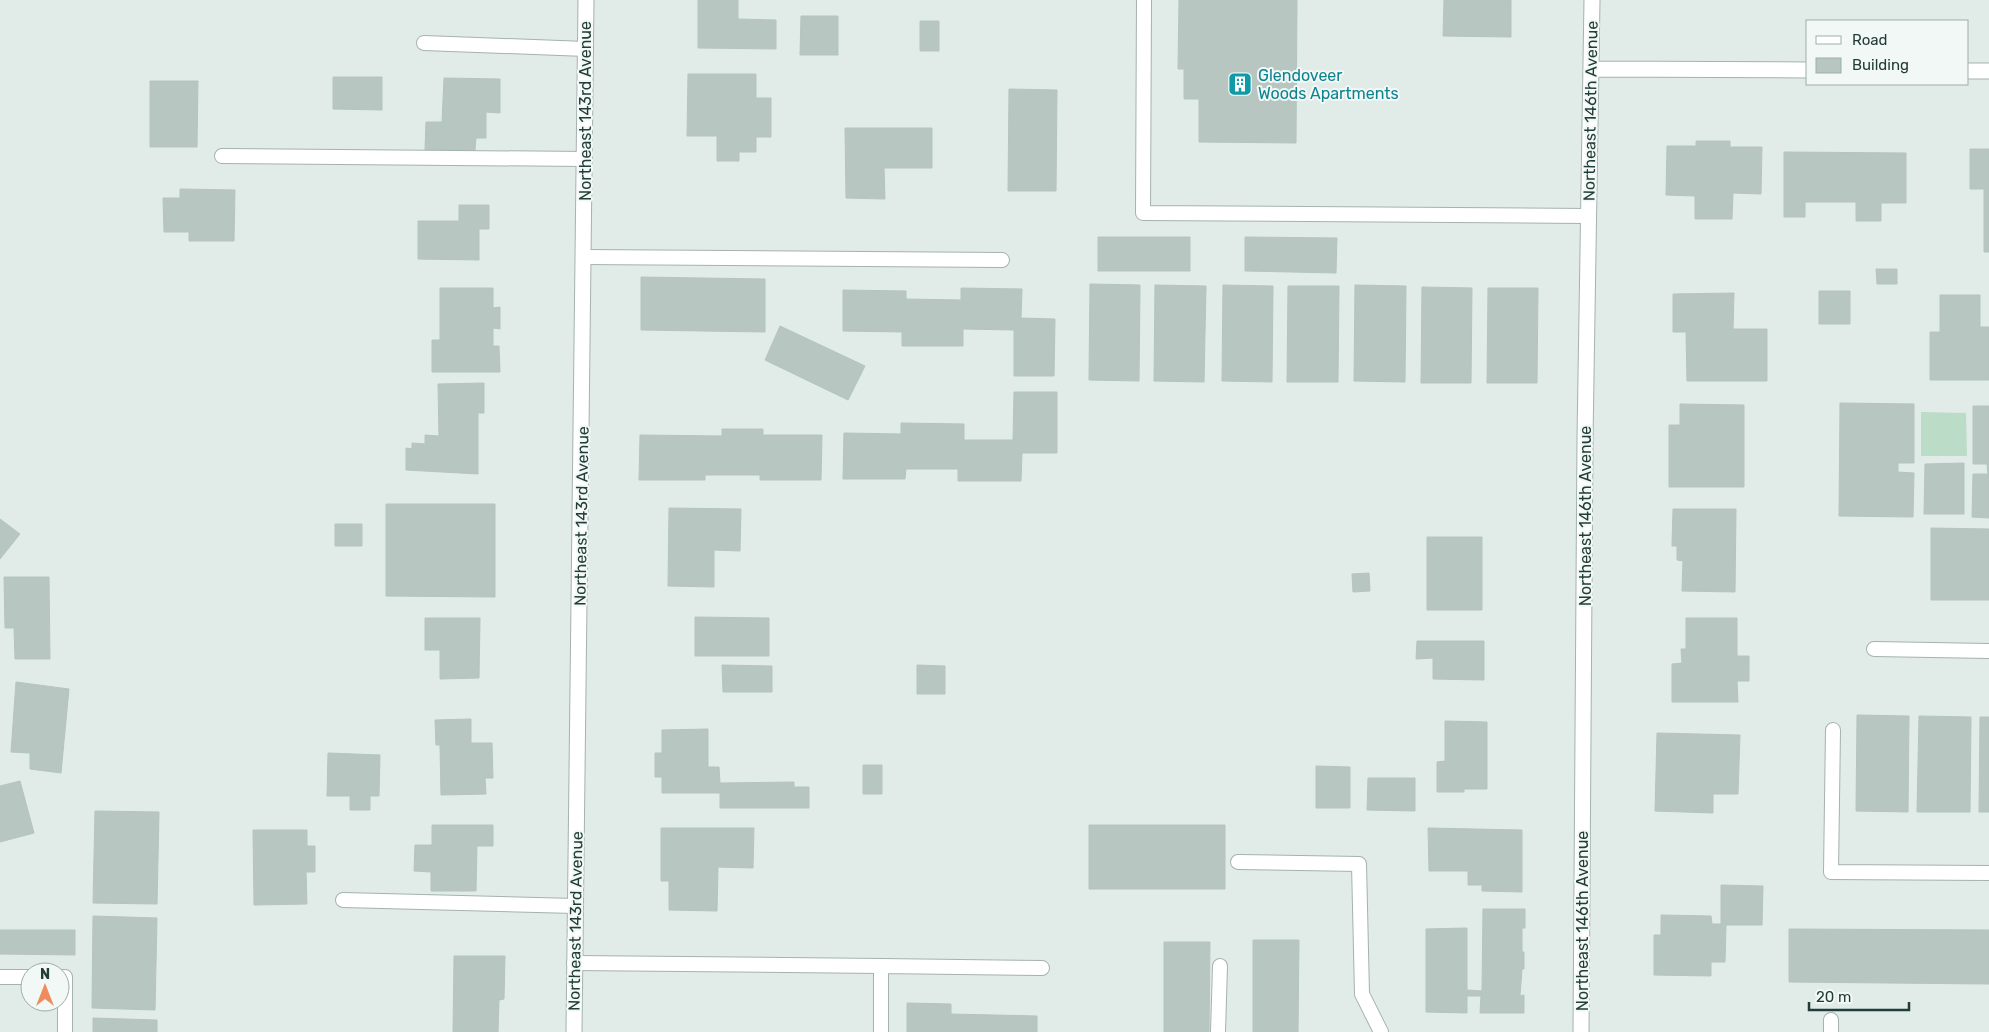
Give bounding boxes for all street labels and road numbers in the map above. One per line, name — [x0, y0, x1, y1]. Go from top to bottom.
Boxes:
street label: Northeast 143rd Avenue — [576, 21, 595, 201]
street label: Northeast 146th Avenue — [1579, 21, 1602, 201]
street label: Northeast 143rd Avenue — [570, 426, 593, 606]
street label: Northeast 146th Avenue — [1576, 426, 1595, 606]
street label: Northeast 143rd Avenue — [564, 831, 587, 1011]
street label: Northeast 146th Avenue — [1573, 831, 1592, 1011]

